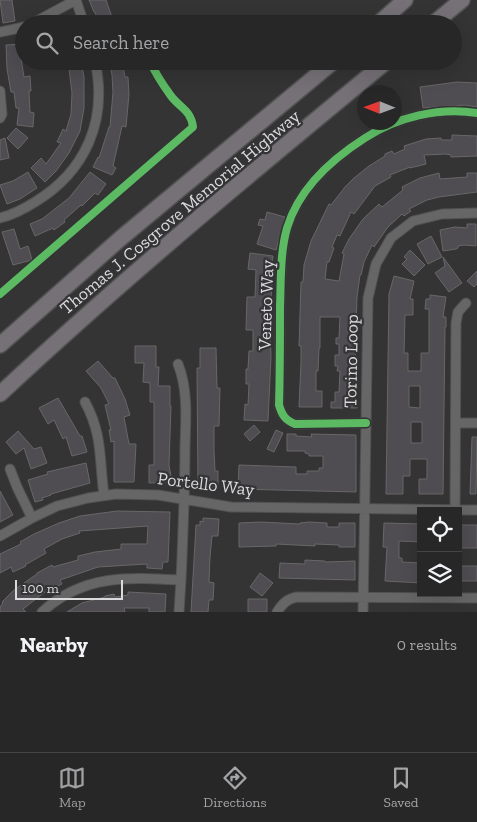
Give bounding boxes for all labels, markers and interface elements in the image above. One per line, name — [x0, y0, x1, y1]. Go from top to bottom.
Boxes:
search box — [15, 15, 462, 70]
icon: search — [33, 29, 61, 57]
text: Search here — [73, 31, 169, 54]
north arrow — [357, 85, 402, 130]
street label: Thomas J. Cosgrove Memorial Highway — [55, 104, 305, 319]
street label: Veneto Way — [253, 259, 279, 352]
street label: Torino Loop — [339, 314, 363, 408]
street label: Portello Way — [156, 467, 257, 501]
map controls — [417, 507, 462, 597]
button: locate — [417, 507, 462, 552]
button: layers — [417, 552, 462, 597]
scale bar — [15, 577, 122, 600]
text: 100 m — [22, 580, 59, 597]
text: Nearby — [20, 632, 88, 657]
text: 0 results — [397, 635, 457, 654]
tab: Map — [58, 764, 86, 811]
tab: Directions — [203, 764, 267, 811]
tab: Saved — [383, 764, 419, 811]

